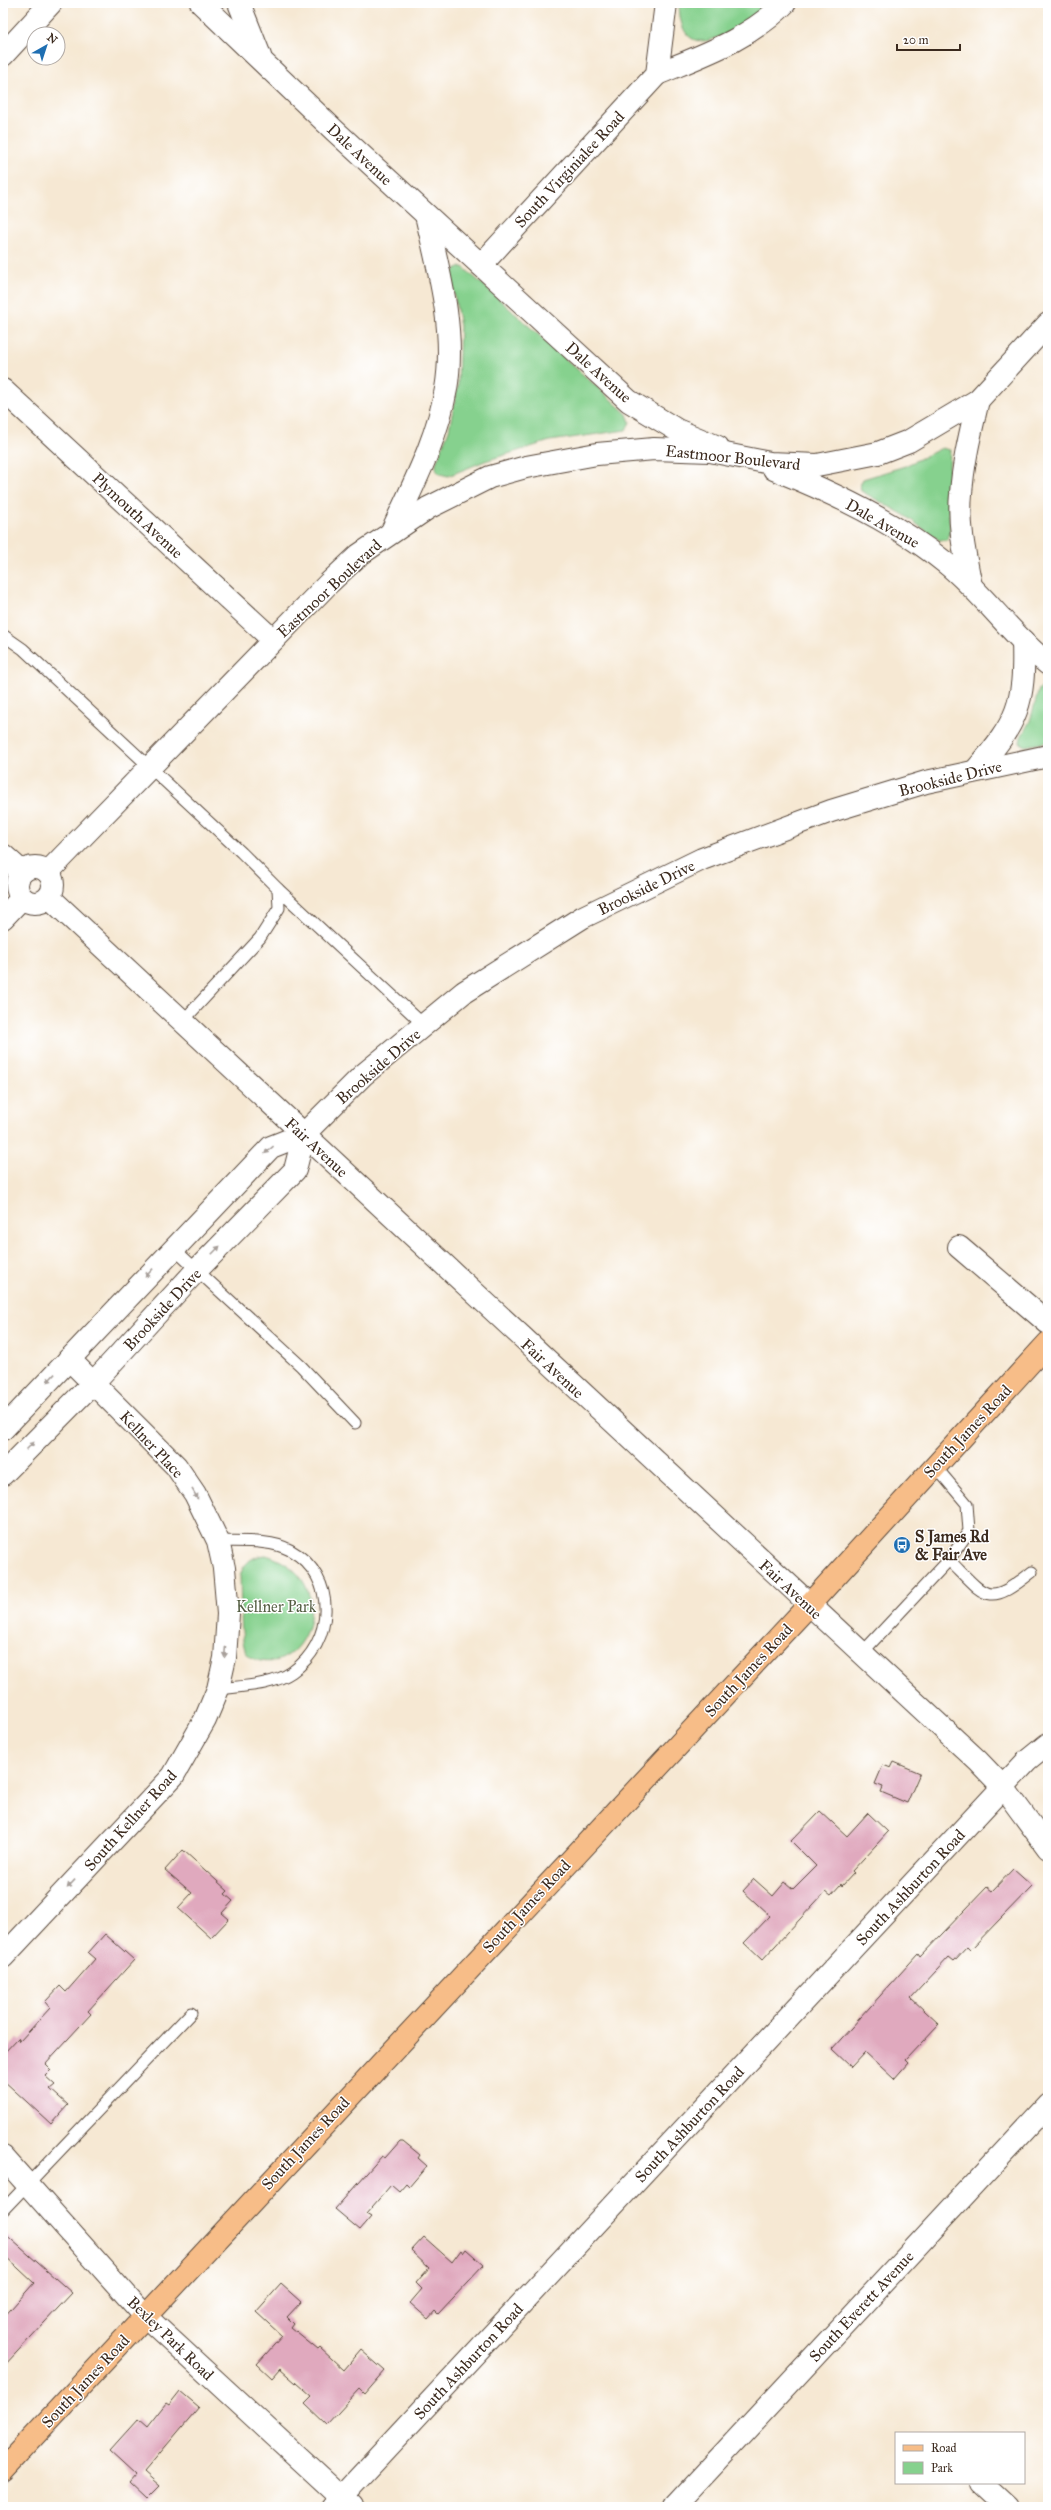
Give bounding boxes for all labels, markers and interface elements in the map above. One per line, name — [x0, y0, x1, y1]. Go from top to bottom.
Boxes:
north arrow — [26, 26, 66, 66]
scale bar — [897, 26, 960, 52]
text: N — [44, 31, 60, 47]
text: 20 m — [903, 33, 929, 47]
street label: South Virginialee Road — [511, 107, 629, 232]
street label: Dale Avenue — [323, 120, 396, 189]
street label: Dale Avenue — [562, 338, 636, 407]
street label: Eastmoor Boulevard — [665, 441, 801, 474]
street label: Plymouth Avenue — [88, 469, 187, 562]
street label: Dale Avenue — [843, 495, 923, 552]
street label: Eastmoor Boulevard — [273, 535, 385, 641]
street label: Brookside Drive — [897, 756, 1004, 800]
street label: Brookside Drive — [595, 856, 698, 919]
street label: Brookside Drive — [332, 1024, 425, 1108]
street label: Fair Avenue — [281, 1114, 352, 1181]
one-way arrow — [263, 1145, 274, 1154]
one-way arrow — [211, 1245, 221, 1255]
street label: Brookside Drive — [119, 1264, 205, 1354]
one-way arrow — [145, 1268, 154, 1278]
street label: Fair Avenue — [517, 1335, 588, 1402]
one-way arrow — [46, 1373, 56, 1383]
street label: South James Road — [919, 1381, 1016, 1482]
street label: Kellner Place — [116, 1407, 188, 1482]
one-way arrow — [26, 1441, 35, 1451]
one-way arrow — [191, 1488, 198, 1500]
place label: S James Rd & Fair Ave — [915, 1527, 990, 1564]
bus stop icon: S James Rd & Fair Ave — [892, 1535, 912, 1555]
street label: Fair Avenue — [755, 1556, 826, 1623]
park label: Kellner Park — [236, 1597, 317, 1616]
street label: South James Road — [700, 1620, 797, 1721]
one-way arrow — [222, 1646, 229, 1659]
street label: South Kellner Road — [80, 1766, 181, 1875]
street label: South Ashburton Road — [852, 1825, 969, 1949]
street label: South James Road — [478, 1856, 575, 1957]
one-way arrow — [66, 1879, 76, 1889]
street label: South Ashburton Road — [631, 2062, 748, 2186]
street label: South James Road — [257, 2093, 354, 2194]
street label: South Everett Avenue — [805, 2247, 918, 2366]
street label: Bexley Park Road — [124, 2292, 218, 2384]
street label: South Ashburton Road — [410, 2299, 527, 2423]
street label: South James Road — [37, 2331, 134, 2432]
legend — [895, 2432, 1025, 2484]
text: Road — [931, 2441, 957, 2455]
text: Park — [931, 2461, 953, 2475]

